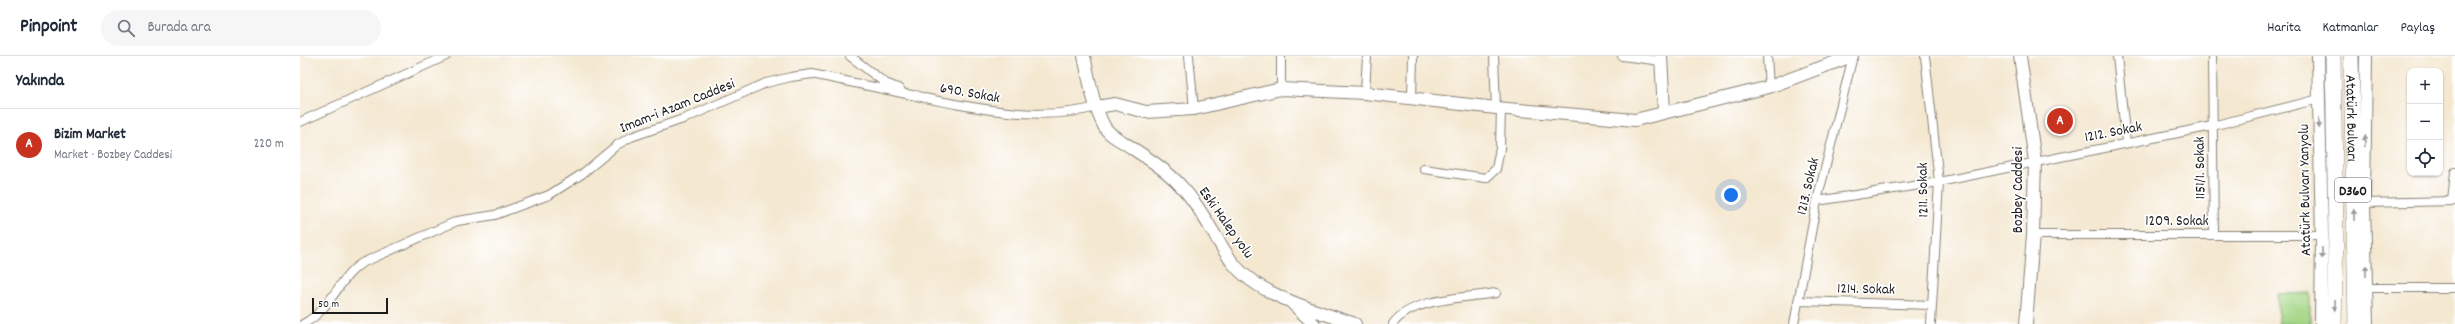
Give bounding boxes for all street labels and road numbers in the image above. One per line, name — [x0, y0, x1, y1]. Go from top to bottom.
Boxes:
street label: Imam-i Azam Caddesi — [617, 74, 739, 140]
street label: Atatürk Bulvarı — [2338, 74, 2362, 162]
street label: 690. Sokak — [938, 78, 1002, 110]
street label: 1212. Sokak — [2083, 117, 2144, 149]
street label: Atatürk Bulvarı Yanyolu — [2294, 124, 2318, 256]
street label: 1151/1. Sokak — [2189, 136, 2213, 200]
street label: Bozbey Caddesi — [2008, 147, 2030, 233]
street label: 1213. Sokak — [1792, 156, 1826, 217]
street label: 1211. Sokak — [1913, 162, 1935, 218]
road number: D360 — [2335, 178, 2371, 202]
street label: Eski Halep yolu — [1192, 183, 1258, 264]
street label: 1209. Sokak — [2145, 211, 2209, 233]
street label: 1214. Sokak — [1837, 278, 1895, 302]

